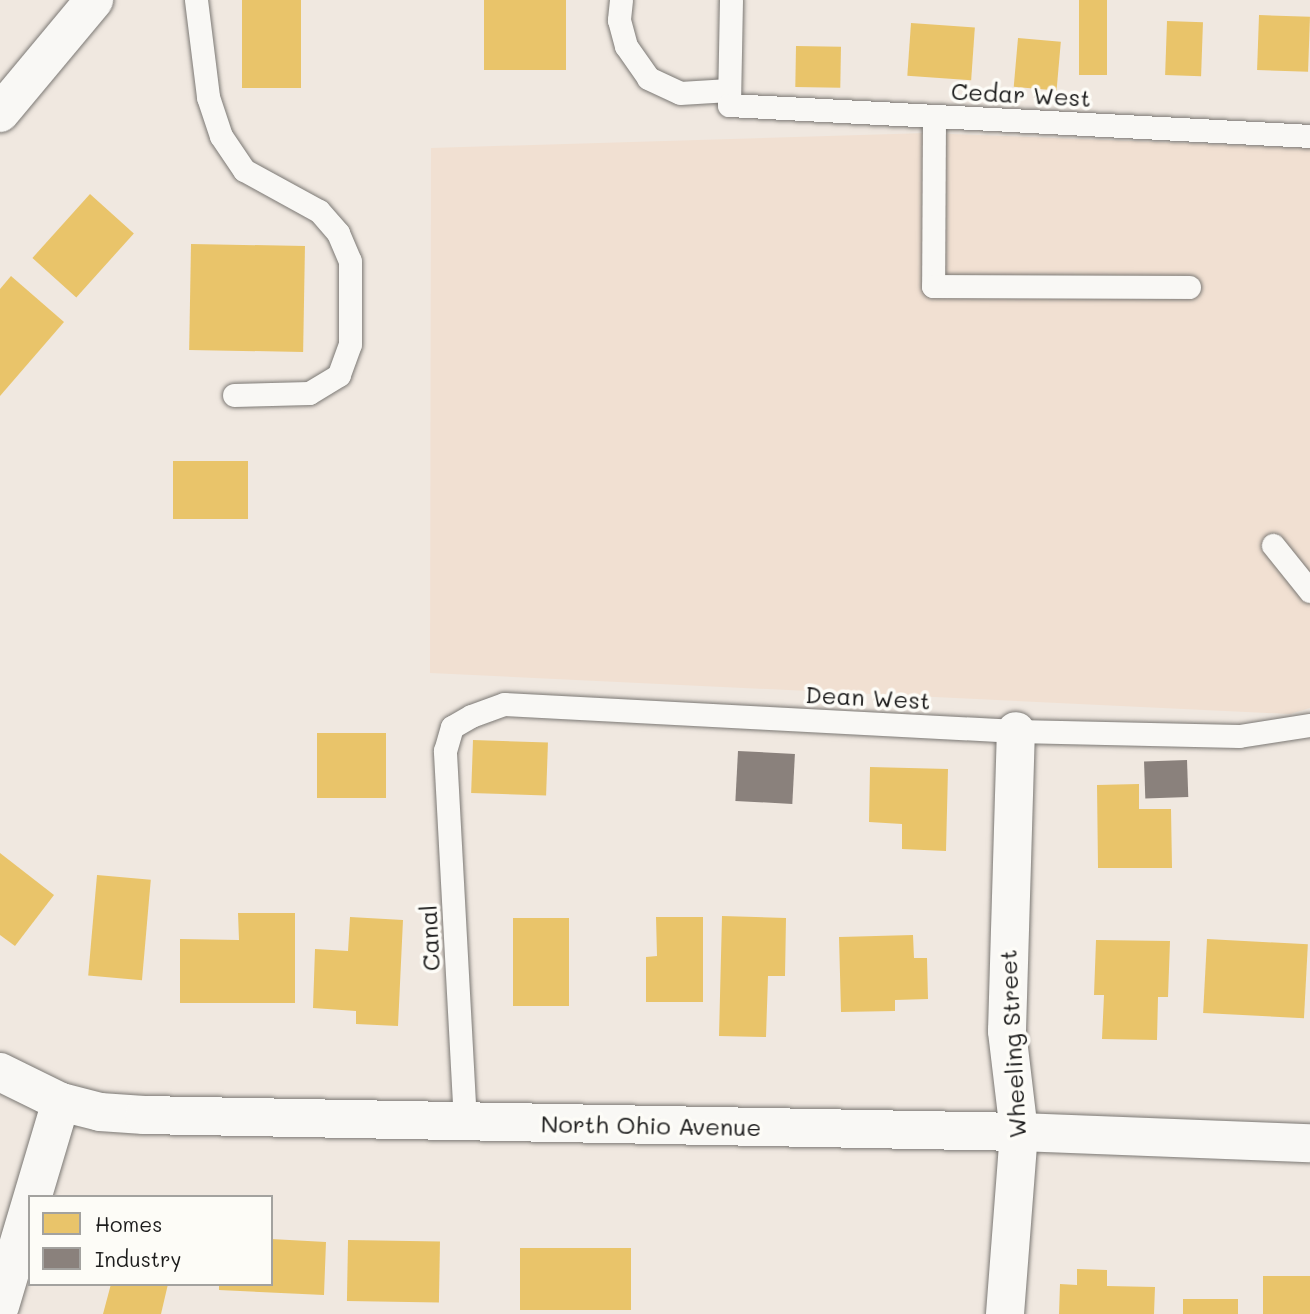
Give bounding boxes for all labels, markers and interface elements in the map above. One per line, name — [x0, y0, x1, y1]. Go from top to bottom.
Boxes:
street label: Cedar West — [950, 76, 1092, 112]
street label: Dean West — [805, 679, 931, 715]
street label: Canal — [413, 904, 445, 972]
street label: Wheeling Street — [993, 949, 1031, 1139]
street label: North Ohio Avenue — [540, 1109, 762, 1141]
legend — [28, 1195, 273, 1286]
text: Homes — [95, 1210, 162, 1237]
text: Industry — [95, 1245, 182, 1272]

